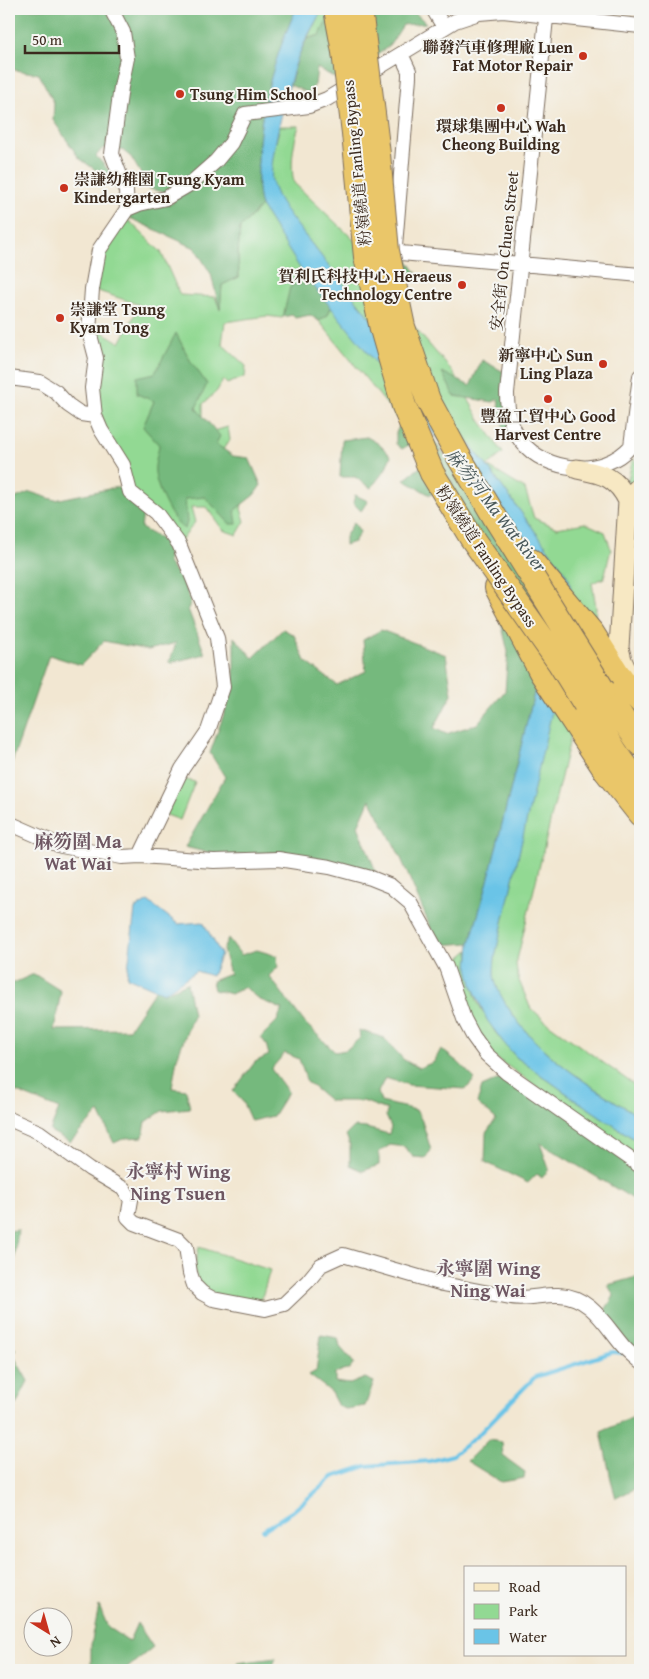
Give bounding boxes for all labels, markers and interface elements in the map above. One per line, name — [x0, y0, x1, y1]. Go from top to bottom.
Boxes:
scale bar — [25, 22, 119, 54]
text: 50 m — [32, 29, 63, 50]
place label: 聯發汽車修理廠 Luen Fat Motor Repair — [423, 35, 574, 77]
marker: 聯發汽車修理廠 Luen Fat Motor Repair — [577, 50, 589, 62]
street label: 粉嶺繞道 Fanling Bypass — [335, 79, 377, 247]
place label: Tsung Him School — [190, 82, 317, 106]
marker: Tsung Him School — [174, 88, 186, 100]
marker: 環球集團中心 Wah Cheong Building — [495, 102, 507, 114]
place label: 環球集團中心 Wah Cheong Building — [436, 114, 567, 156]
place label: 崇謙幼稚園 Tsung Kyam Kindergarten — [74, 167, 245, 209]
street label: 安全街 On Chuen Street — [484, 170, 524, 332]
marker: 崇謙幼稚園 Tsung Kyam Kindergarten — [58, 182, 70, 194]
place label: 賀利氏科技中心 Heraeus Technology Centre — [278, 264, 452, 306]
marker: 賀利氏科技中心 Heraeus Technology Centre — [456, 279, 468, 291]
place label: 崇謙堂 Tsung Kyam Tong — [70, 297, 165, 339]
marker: 崇謙堂 Tsung Kyam Tong — [54, 312, 66, 324]
place label: 新寧中心 Sun Ling Plaza — [498, 343, 594, 385]
marker: 新寧中心 Sun Ling Plaza — [597, 358, 609, 370]
marker: 豐盈工貿中心 Good Harvest Centre — [542, 393, 554, 405]
place label: 豐盈工貿中心 Good Harvest Centre — [480, 404, 617, 446]
water label: 麻笏河 Ma Wat River — [439, 442, 554, 578]
street label: 粉嶺繞道 Fanling Bypass — [430, 480, 544, 632]
district label: 麻笏圍 Ma Wat Wai — [34, 827, 122, 877]
district label: 永寧村 Wing Ning Tsuen — [126, 1157, 231, 1207]
district label: 永寧圍 Wing Ning Wai — [436, 1254, 541, 1304]
legend — [464, 1566, 626, 1656]
text: Road — [509, 1576, 540, 1597]
text: Park — [509, 1600, 538, 1621]
north arrow — [22, 1606, 72, 1656]
text: Water — [509, 1626, 547, 1647]
text: N — [46, 1632, 66, 1654]

